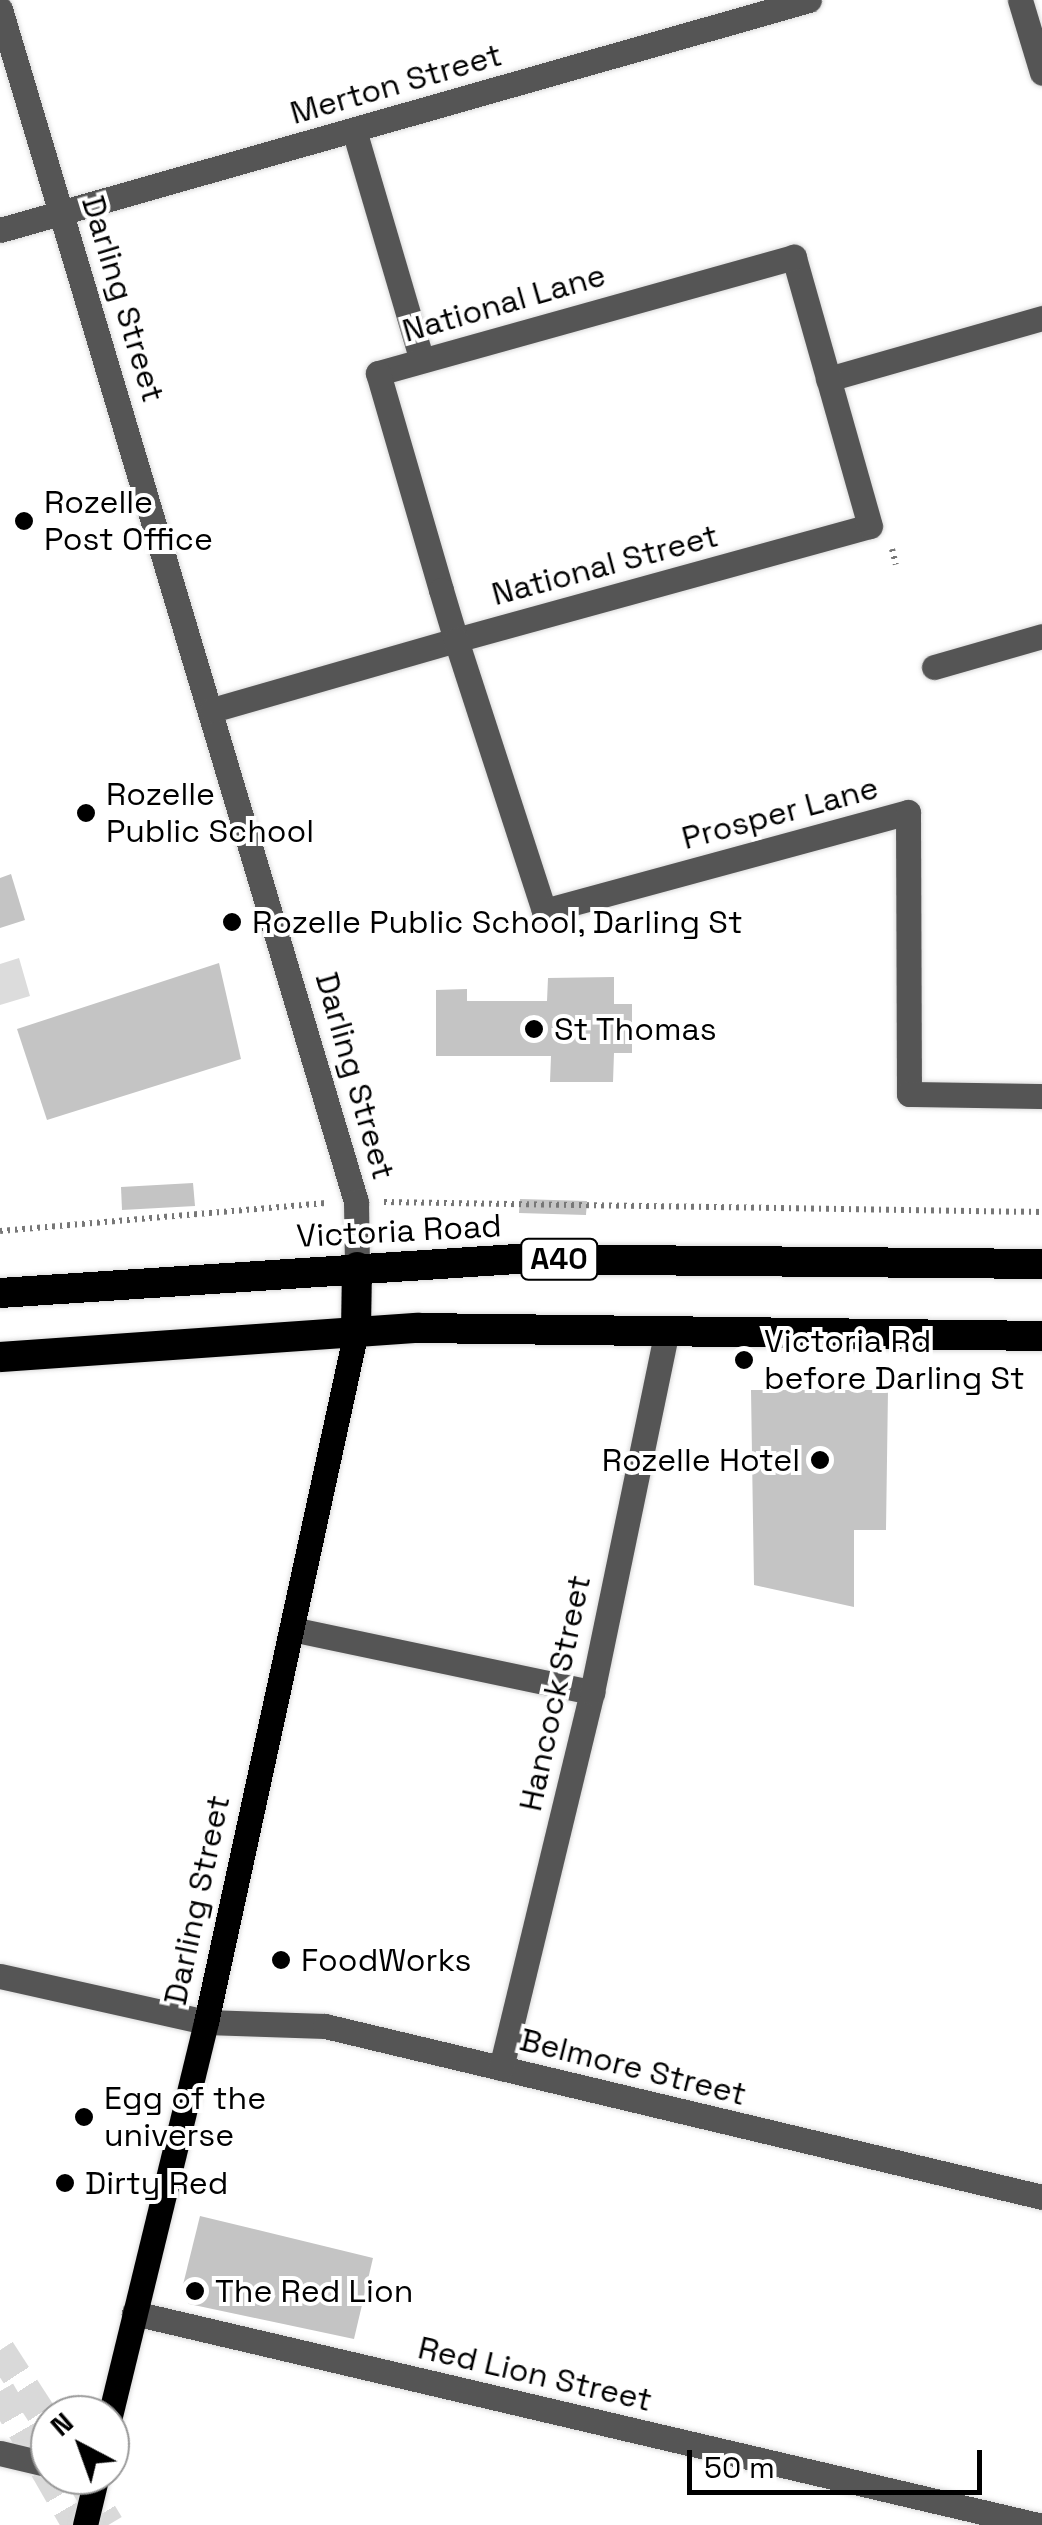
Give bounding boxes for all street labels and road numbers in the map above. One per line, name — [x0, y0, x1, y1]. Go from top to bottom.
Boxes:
street label: Merton Street — [286, 35, 506, 133]
street label: Darling Street — [73, 191, 173, 407]
street label: National Lane — [398, 256, 610, 350]
street label: National Street — [488, 516, 722, 614]
street label: Prosper Lane — [678, 768, 882, 858]
street label: Darling Street — [307, 968, 403, 1184]
street label: Victoria Road — [296, 1206, 502, 1256]
road number: A40 — [519, 1234, 599, 1284]
street label: Hancock Street — [511, 1571, 599, 1815]
street label: Darling Street — [156, 1792, 238, 2008]
street label: Belmore Street — [516, 2020, 750, 2114]
street label: Red Lion Street — [414, 2328, 656, 2420]

